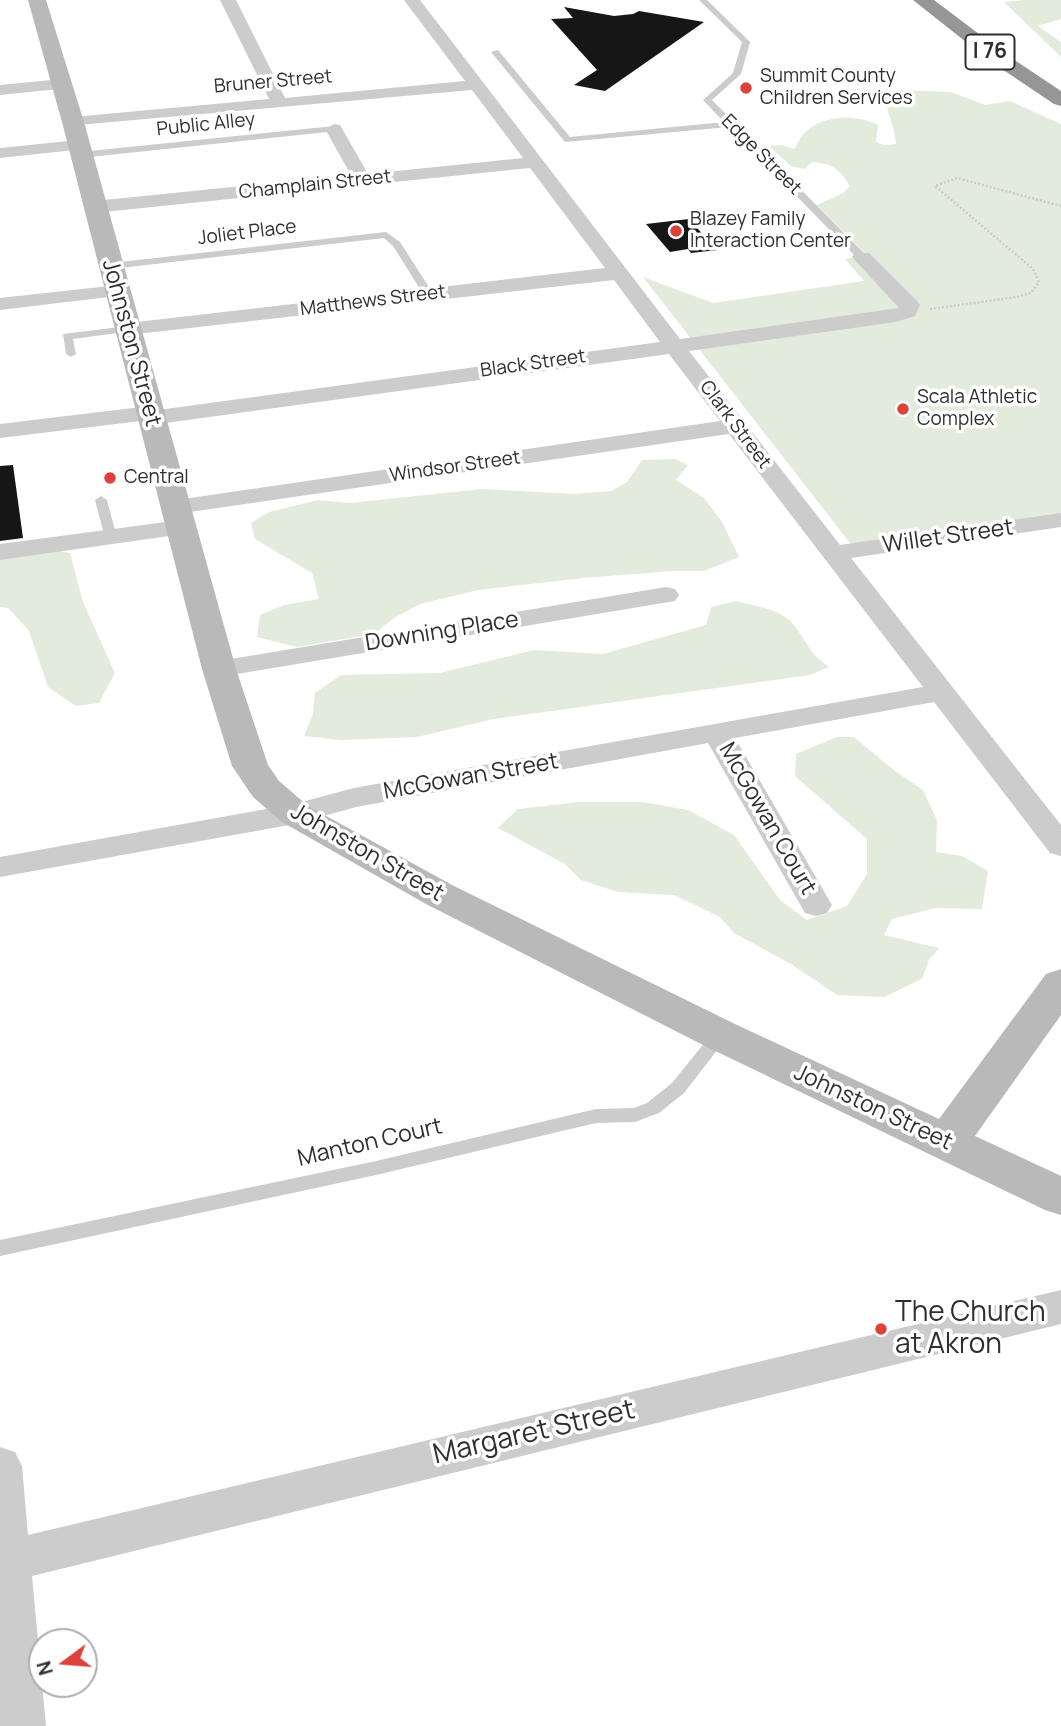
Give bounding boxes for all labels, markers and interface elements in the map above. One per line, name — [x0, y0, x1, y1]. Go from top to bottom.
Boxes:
road number: I 76 — [965, 34, 1014, 70]
street label: Bruner Street — [213, 65, 333, 99]
place label: Summit County Children Services — [760, 66, 913, 110]
marker: Summit County Children Services — [738, 80, 754, 96]
street label: Public Alley — [156, 108, 256, 142]
street label: Edge Street — [716, 110, 806, 200]
street label: Champlain Street — [238, 166, 392, 204]
place label: Blazey Family Interaction Center — [690, 209, 851, 253]
street label: Joliet Place — [196, 216, 298, 250]
marker: Blazey Family Interaction Center — [668, 223, 684, 239]
street label: Johnston Street — [95, 256, 167, 430]
street label: Matthews Street — [299, 281, 447, 321]
street label: Black Street — [479, 345, 587, 383]
street label: Clark Street — [694, 376, 776, 474]
place label: Scala Athletic Complex — [917, 387, 1037, 431]
marker: Scala Athletic Complex — [895, 401, 911, 417]
street label: Windsor Street — [388, 447, 522, 487]
place label: Central — [124, 467, 189, 489]
marker: Central — [102, 470, 118, 486]
street label: Willet Street — [881, 514, 1015, 560]
street label: Downing Place — [363, 606, 521, 658]
street label: McGowan Court — [712, 738, 822, 900]
street label: McGowan Street — [381, 748, 561, 806]
street label: Johnston Street — [286, 798, 448, 908]
street label: Johnston Street — [789, 1059, 957, 1157]
street label: Manton Court — [295, 1113, 445, 1173]
place label: The Church at Akron — [895, 1296, 1046, 1362]
marker: The Church at Akron — [873, 1321, 889, 1337]
street label: Margaret Street — [430, 1393, 638, 1473]
north arrow — [28, 1628, 98, 1698]
text: N — [30, 1658, 59, 1678]

